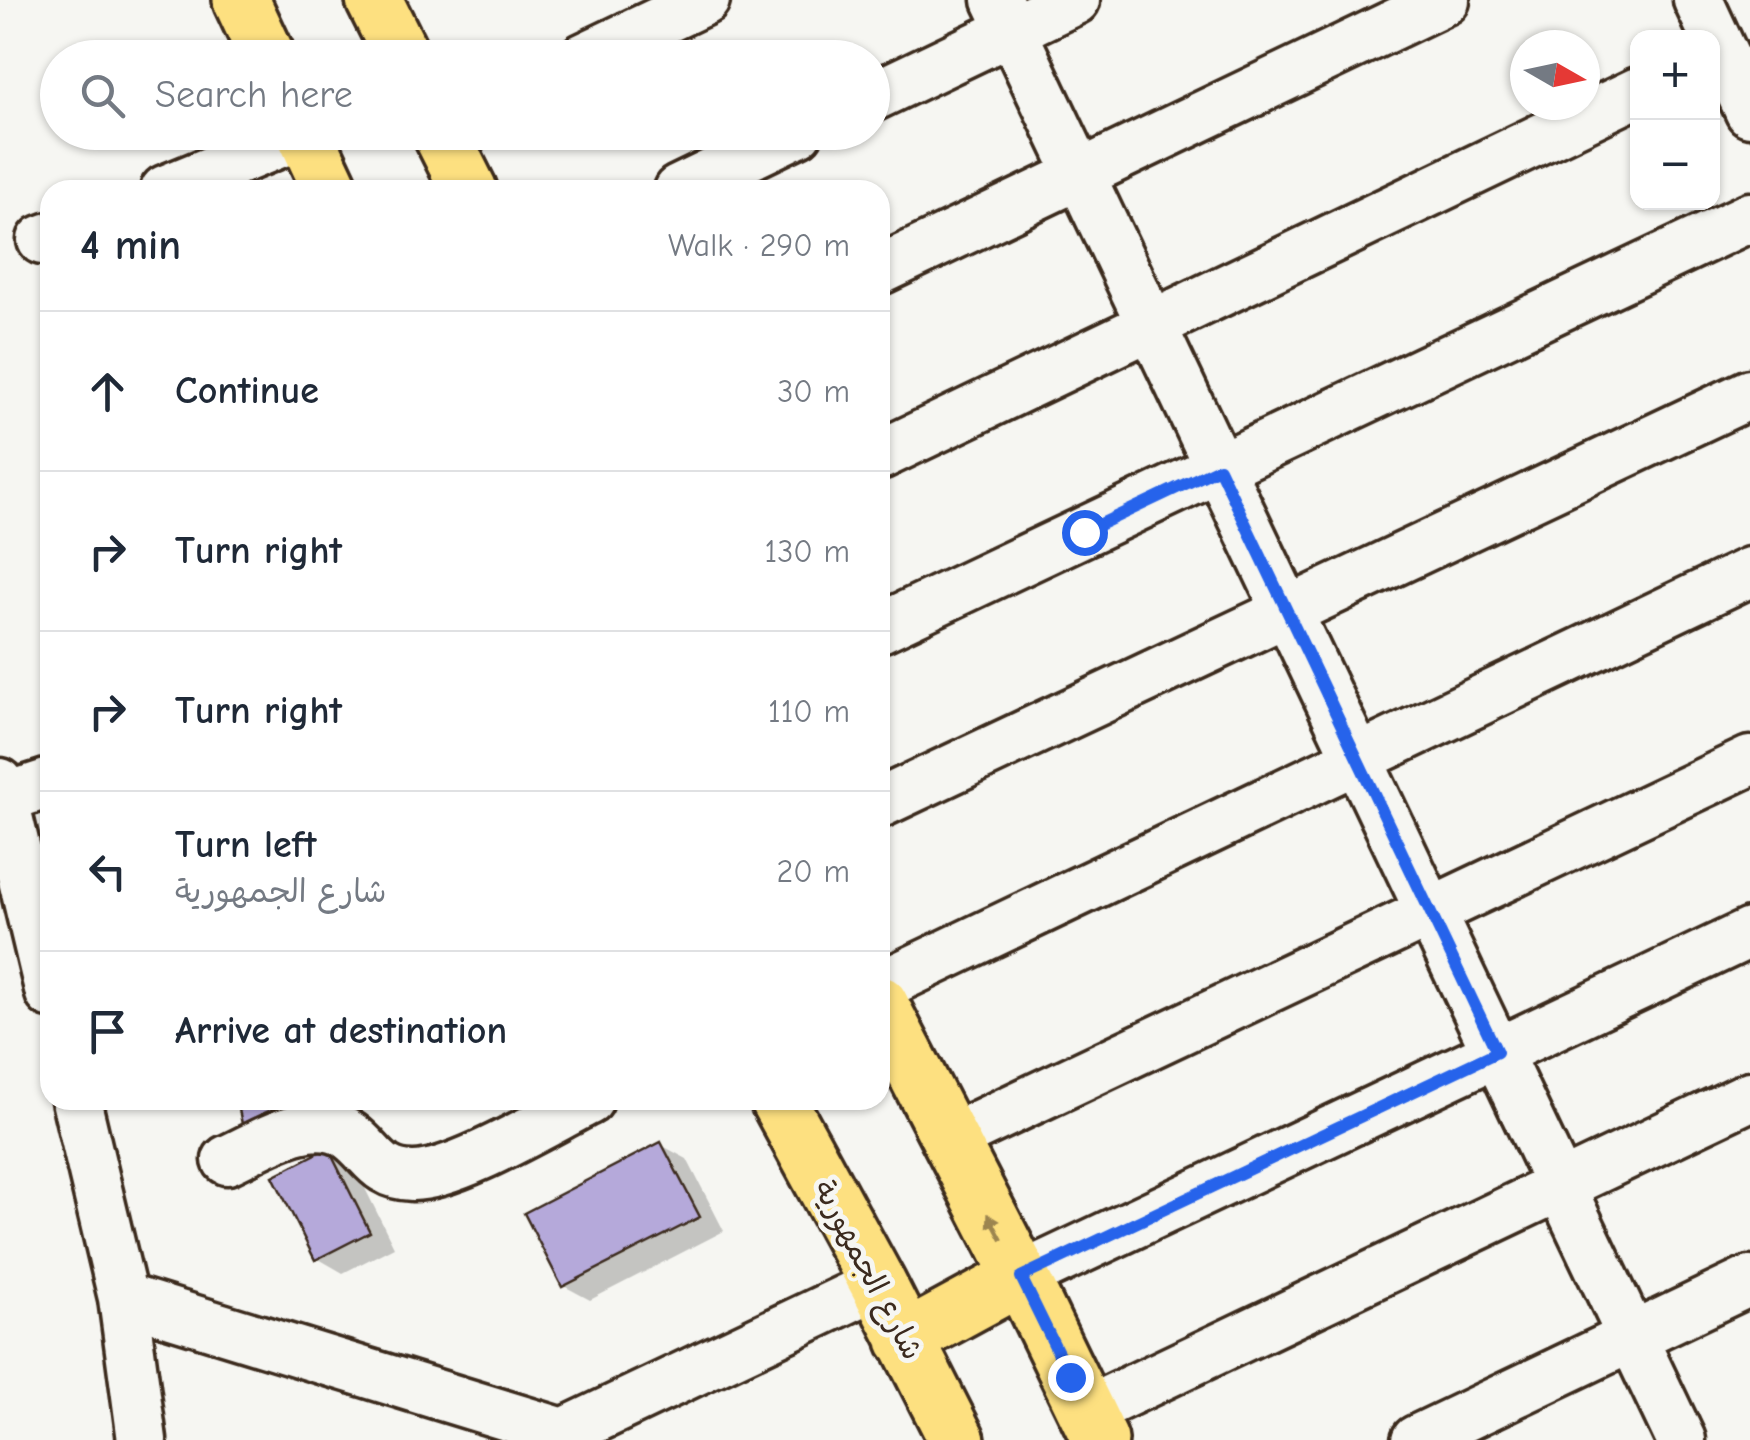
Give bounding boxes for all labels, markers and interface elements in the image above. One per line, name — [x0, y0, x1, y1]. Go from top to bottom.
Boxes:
north arrow — [1510, 30, 1600, 120]
map controls — [1630, 30, 1720, 210]
button: + — [1630, 30, 1720, 120]
search box — [40, 40, 890, 150]
icon: search — [75, 68, 130, 123]
text: Search here — [155, 73, 353, 117]
button: − — [1630, 120, 1720, 210]
text: 4 min — [80, 221, 181, 270]
text: Walk · 290 m — [668, 227, 850, 264]
icon: ahead — [80, 364, 135, 419]
text: Continue — [175, 369, 319, 413]
text: 30 m — [777, 373, 850, 410]
route start — [1062, 510, 1108, 556]
icon: right — [80, 524, 135, 579]
text: Turn right — [175, 529, 342, 573]
text: 130 m — [764, 533, 850, 570]
icon: right — [80, 684, 135, 739]
text: Turn right — [175, 689, 342, 733]
text: 110 m — [768, 693, 850, 730]
text: Turn left — [175, 823, 316, 867]
icon: left — [80, 844, 135, 899]
text: 20 m — [777, 853, 850, 890]
text: شارع الجمهورية — [175, 873, 387, 910]
icon: arrive — [80, 1004, 135, 1059]
text: Arrive at destination — [175, 1009, 507, 1053]
street label: شارع الجمهورية — [803, 1174, 930, 1367]
one-way arrow — [987, 1213, 1004, 1242]
route end — [1048, 1355, 1094, 1401]

